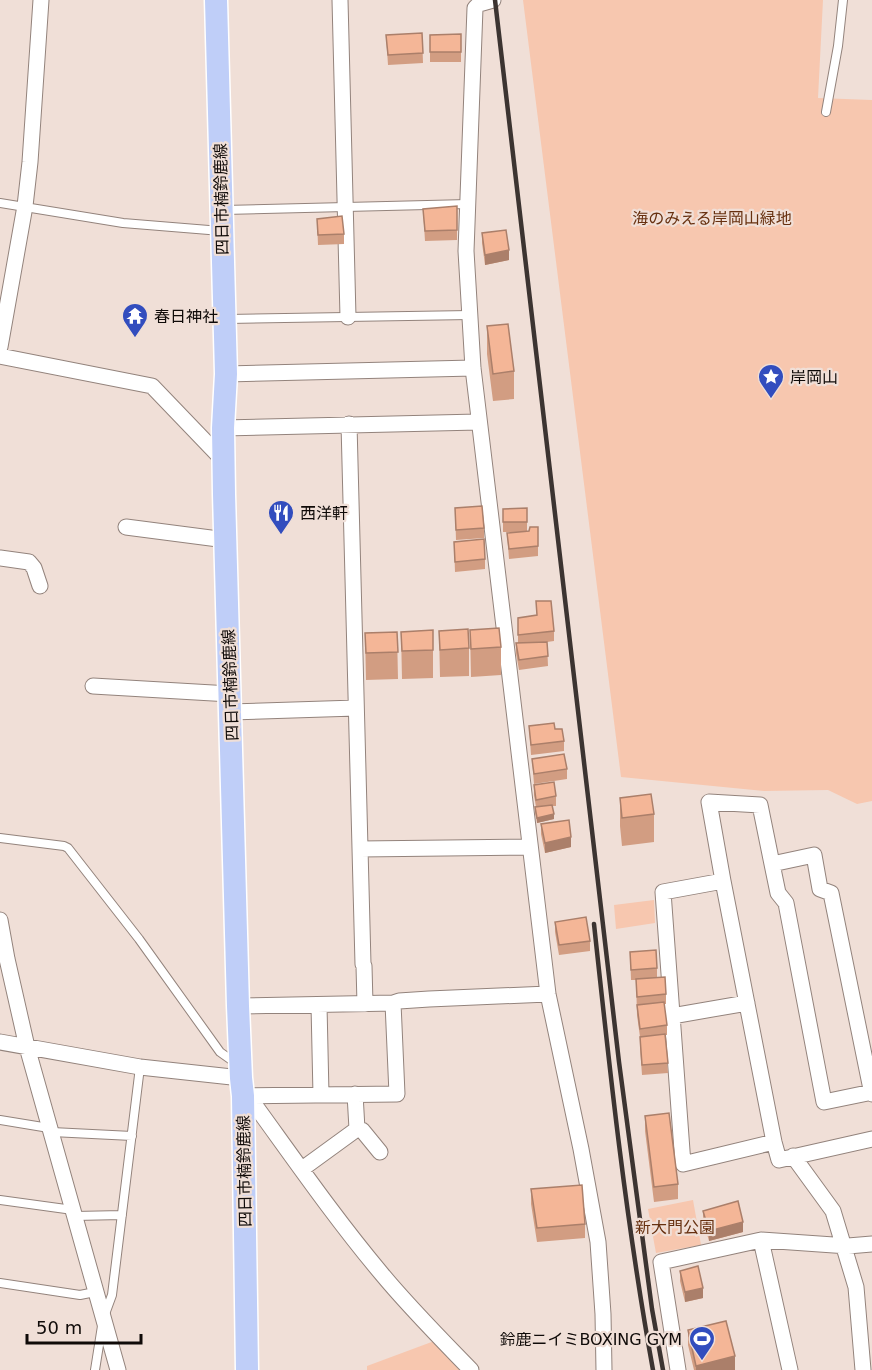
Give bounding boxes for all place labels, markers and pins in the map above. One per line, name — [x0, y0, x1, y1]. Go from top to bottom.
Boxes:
temple icon: 春日神社 — [120, 301, 150, 339]
place label: 春日神社 — [154, 307, 218, 326]
place icon: 岸岡山 — [756, 362, 786, 400]
place label: 岸岡山 — [790, 368, 838, 387]
restaurant icon: 西洋軒 — [266, 498, 296, 536]
place label: 西洋軒 — [300, 504, 348, 523]
sports icon: 鈴鹿ニイミBOXING GYM — [687, 1324, 717, 1362]
place label: 鈴鹿ニイミBOXING GYM — [499, 1330, 682, 1349]

